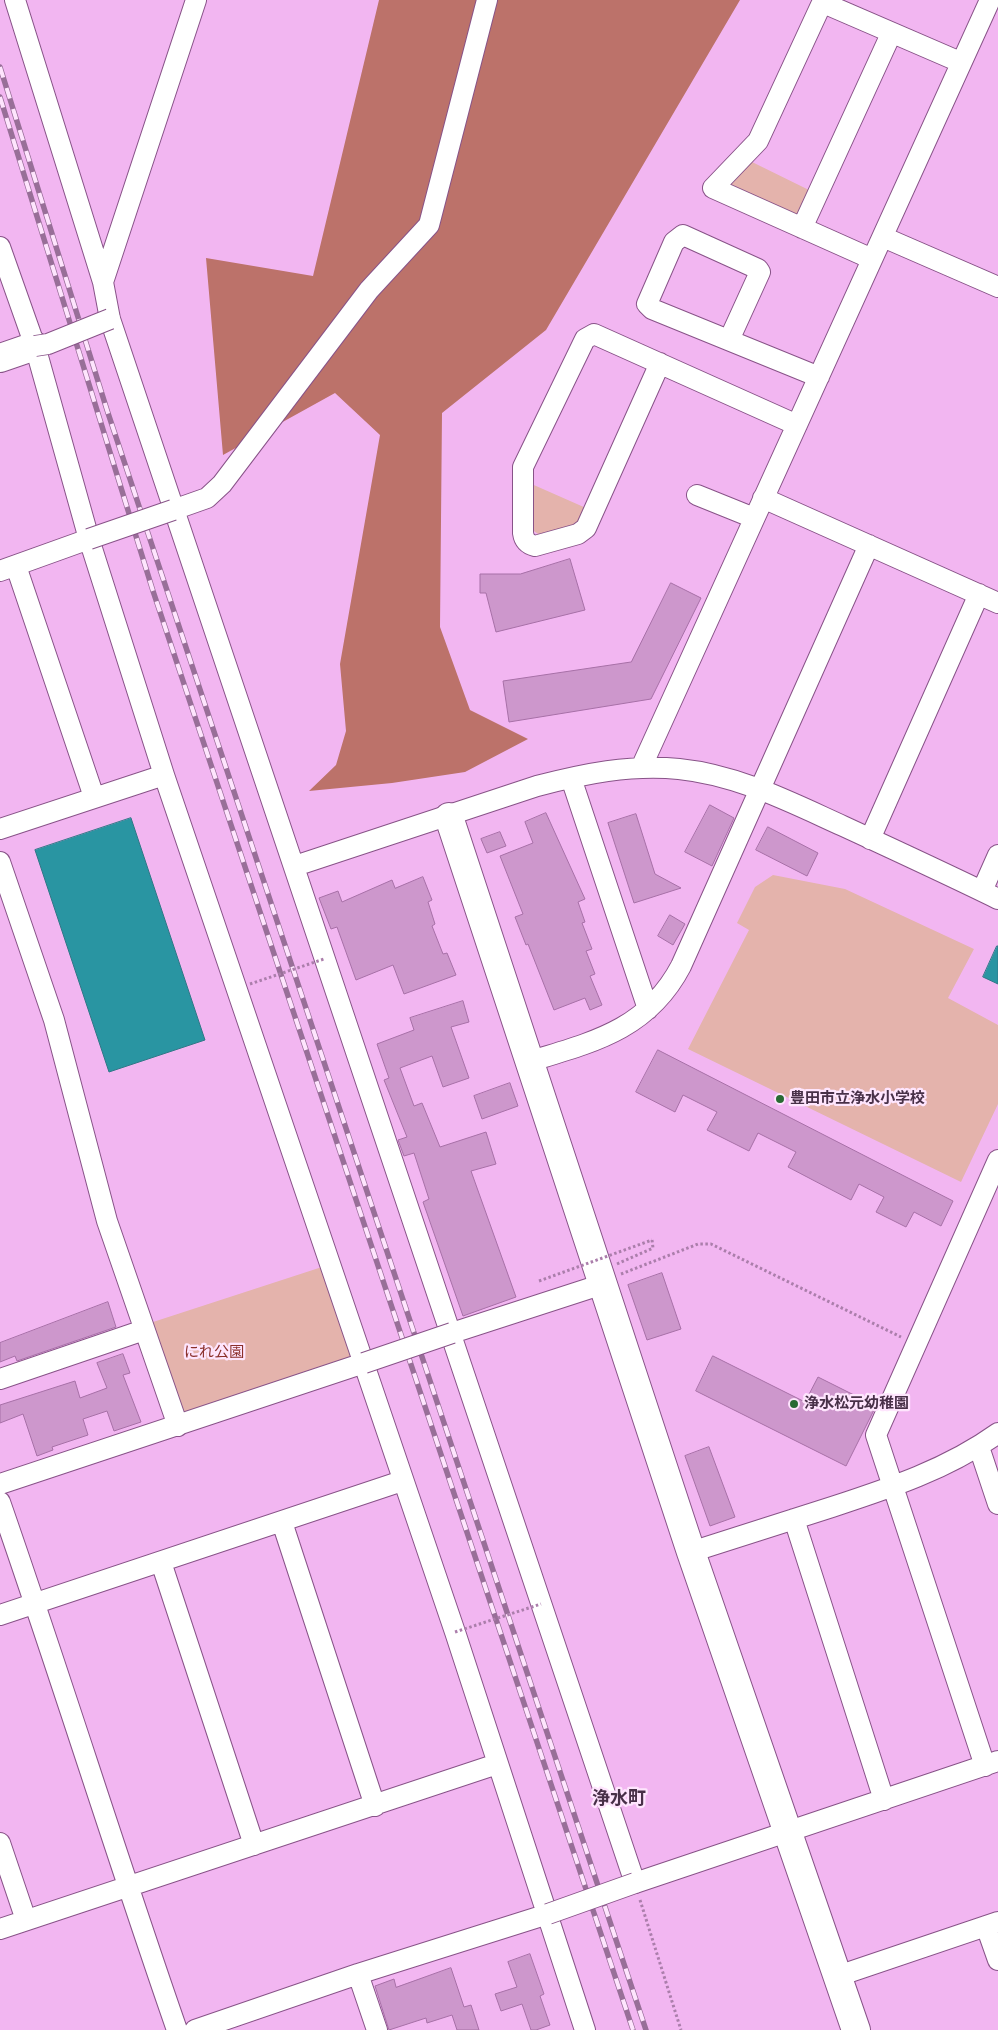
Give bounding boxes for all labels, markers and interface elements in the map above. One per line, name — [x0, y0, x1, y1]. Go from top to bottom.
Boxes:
place label: 豊田市立浄水小学校 — [790, 1090, 925, 1108]
marker: 豊田市立浄水小学校 — [774, 1093, 786, 1105]
park label: にれ公園 — [184, 1344, 244, 1362]
place label: 浄水松元幼稚園 — [804, 1395, 909, 1413]
marker: 浄水松元幼稚園 — [788, 1398, 800, 1410]
district label: 浄水町 — [592, 1788, 646, 1810]

